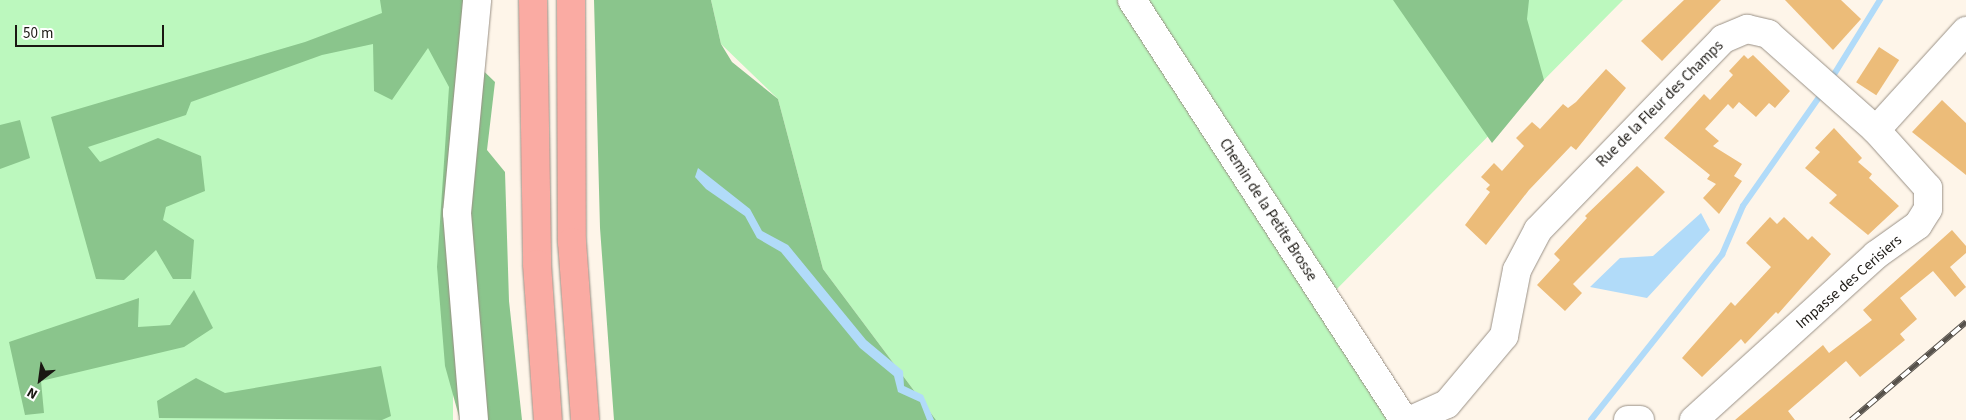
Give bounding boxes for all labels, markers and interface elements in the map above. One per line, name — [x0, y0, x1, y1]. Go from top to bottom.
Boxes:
scale bar — [18, 15, 166, 47]
text: 50 m — [23, 23, 53, 44]
street label: Rue de la Fleur des Champs — [1593, 37, 1727, 171]
street label: Chemin de la Petite Brosse — [1215, 135, 1321, 285]
street label: Impasse des Cerisiers — [1793, 231, 1905, 333]
north arrow — [15, 355, 65, 405]
text: N — [23, 382, 42, 404]

